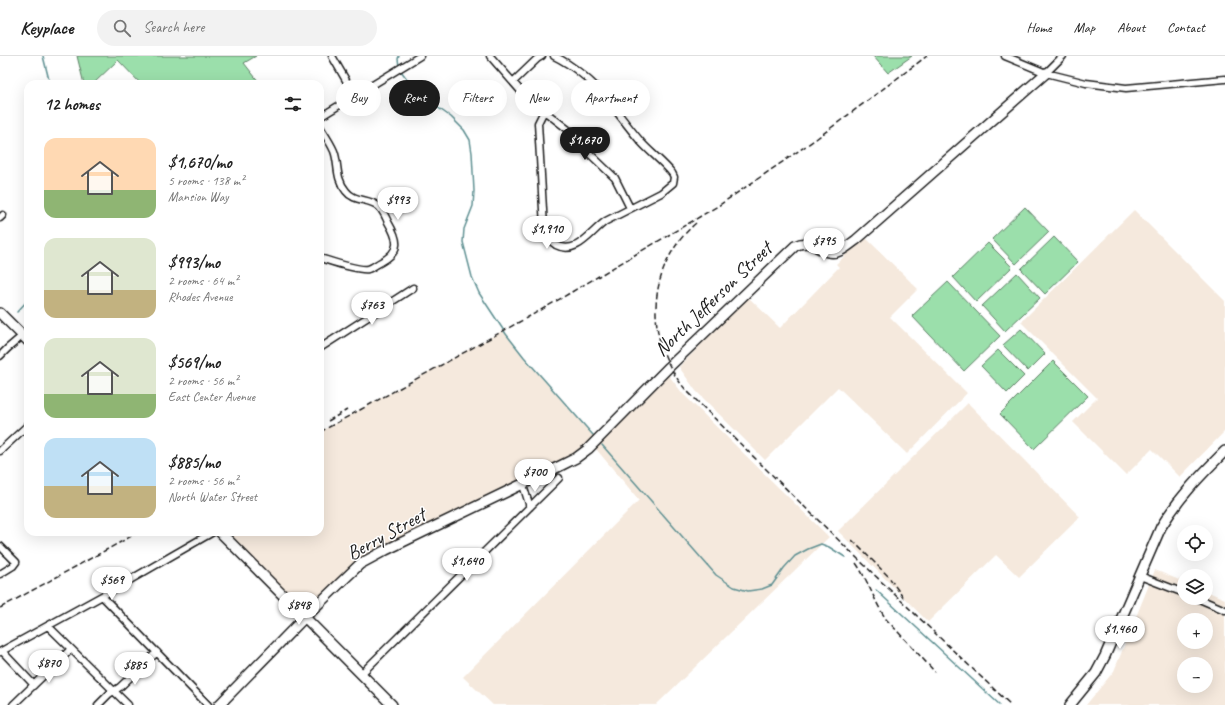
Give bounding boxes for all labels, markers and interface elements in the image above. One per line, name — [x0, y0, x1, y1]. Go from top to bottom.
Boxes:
search box — [97, 10, 377, 46]
text: Keyplace — [20, 16, 73, 40]
icon: search — [111, 17, 133, 39]
text: Search here — [143, 18, 204, 37]
text: Home — [1026, 19, 1052, 36]
text: Map — [1074, 19, 1095, 36]
text: About — [1117, 19, 1145, 36]
text: Contact — [1167, 19, 1205, 36]
chip: Buy — [336, 80, 381, 116]
chip: Rent — [389, 80, 440, 116]
chip: Filters — [448, 80, 507, 116]
chip: New — [515, 80, 563, 116]
chip: Apartment — [571, 80, 650, 116]
icon: filters — [282, 93, 304, 115]
text: 12 homes — [44, 94, 100, 115]
pin: $1,670 — [552, 127, 618, 161]
text: $1,670 — [569, 132, 601, 148]
text: $1,670/mo — [168, 152, 232, 173]
icon: home — [76, 154, 124, 202]
text: 5 rooms · 138 m² — [168, 173, 244, 189]
pin: $993 — [374, 187, 422, 221]
text: Mansion Way — [168, 189, 229, 205]
text: $993 — [386, 192, 410, 208]
pin: $1,910 — [514, 216, 580, 250]
text: $1,910 — [531, 221, 563, 237]
pin: $795 — [800, 228, 848, 262]
text: $795 — [813, 233, 835, 249]
street label: North Jefferson Street — [649, 234, 780, 362]
text: $993/mo — [168, 252, 220, 273]
icon: home — [76, 254, 124, 302]
text: 2 rooms · 64 m² — [168, 273, 238, 289]
text: Rhodes Avenue — [168, 289, 232, 305]
pin: $763 — [348, 292, 396, 326]
text: $763 — [360, 297, 384, 313]
text: $569/mo — [168, 352, 220, 373]
icon: home — [76, 354, 124, 402]
text: 2 rooms · 56 m² — [168, 373, 238, 389]
text: East Center Avenue — [168, 389, 255, 405]
text: $885/mo — [168, 452, 220, 473]
icon: home — [76, 454, 124, 502]
pin: $700 — [511, 459, 559, 493]
text: $700 — [523, 464, 547, 480]
text: 2 rooms · 56 m² — [168, 473, 238, 489]
text: North Water Street — [168, 489, 257, 505]
street label: Berry Street — [342, 501, 433, 566]
map controls — [1177, 525, 1213, 693]
button: locate — [1177, 525, 1213, 561]
pin: $1,640 — [434, 548, 500, 582]
text: $1,640 — [451, 553, 483, 569]
pin: $569 — [88, 567, 136, 601]
button: layers — [1177, 569, 1213, 605]
text: $569 — [100, 572, 124, 588]
pin: $848 — [275, 592, 323, 626]
text: $848 — [287, 597, 311, 613]
button: + — [1177, 613, 1213, 649]
pin: $1,460 — [1087, 616, 1153, 650]
text: $1,460 — [1104, 621, 1136, 637]
pin: $870 — [25, 650, 73, 684]
pin: $885 — [111, 652, 159, 686]
text: $870 — [37, 655, 61, 671]
text: $885 — [123, 657, 147, 673]
button: − — [1177, 657, 1213, 693]

